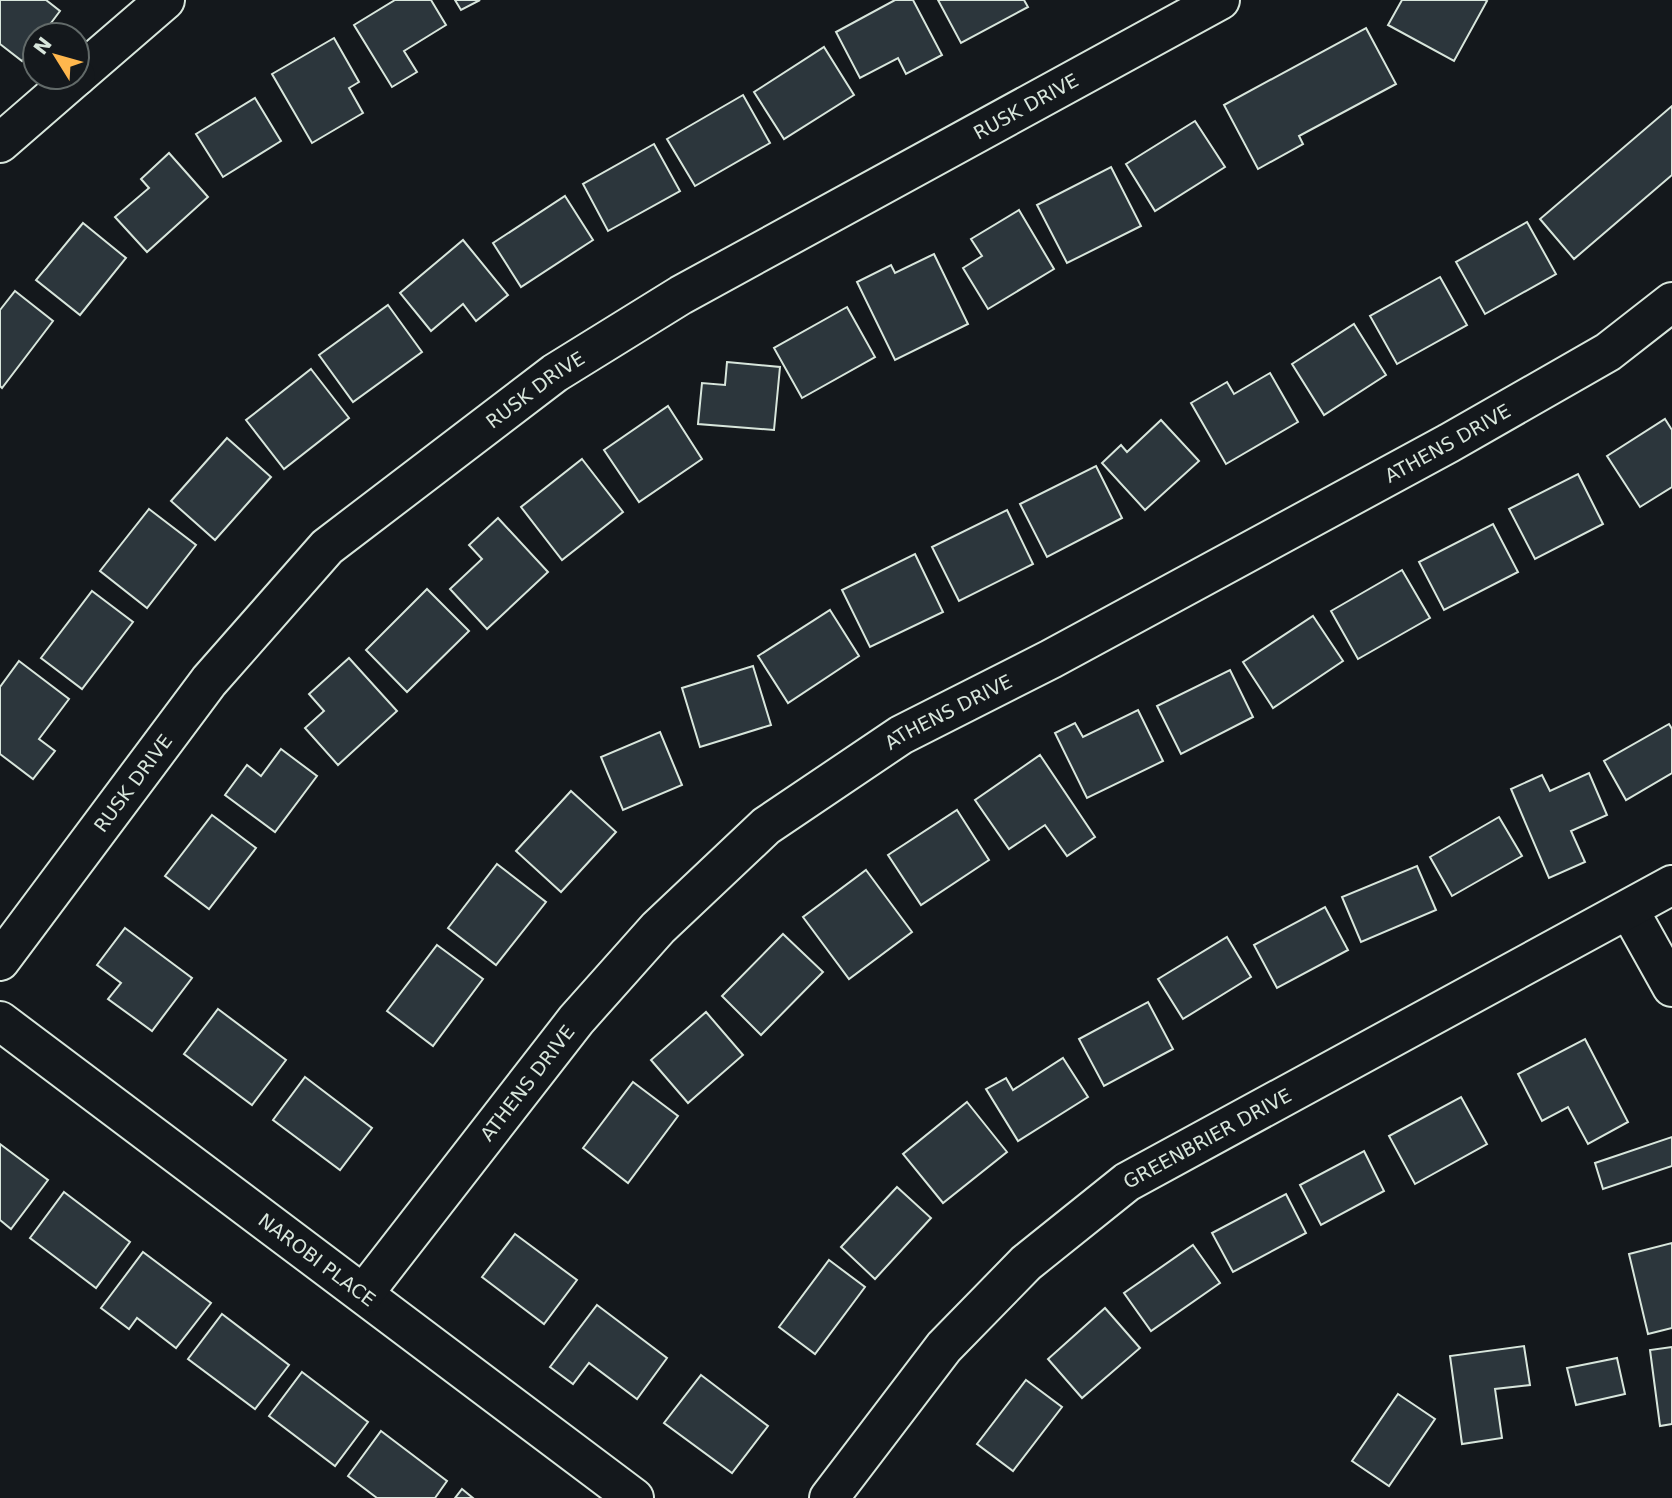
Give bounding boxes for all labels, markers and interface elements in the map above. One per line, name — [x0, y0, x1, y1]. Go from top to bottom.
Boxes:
north arrow — [21, 21, 91, 91]
text: N — [29, 33, 56, 59]
street label: RUSK DRIVE — [970, 69, 1082, 144]
street label: RUSK DRIVE — [482, 347, 588, 433]
street label: ATHENS DRIVE — [1381, 399, 1514, 487]
street label: ATHENS DRIVE — [880, 670, 1016, 754]
street label: RUSK DRIVE — [89, 730, 176, 836]
street label: ATHENS DRIVE — [475, 1021, 579, 1145]
street label: GREENBRIER DRIVE — [1119, 1084, 1295, 1193]
street label: NAROBI PLACE — [254, 1209, 380, 1311]

